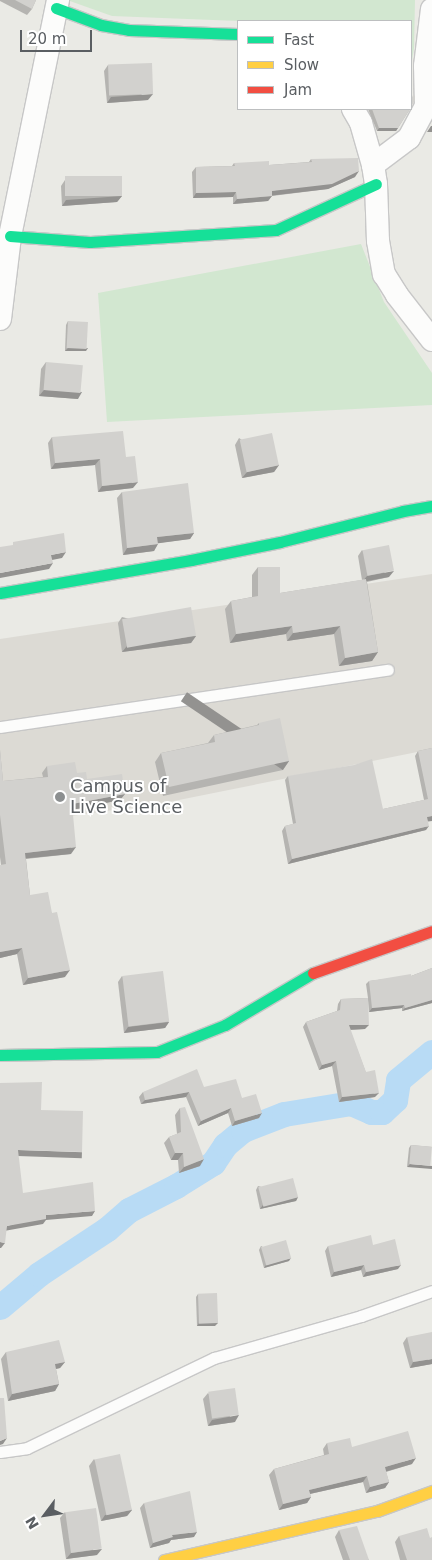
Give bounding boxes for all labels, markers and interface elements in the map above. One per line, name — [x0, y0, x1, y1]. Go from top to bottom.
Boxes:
scale bar — [22, 20, 95, 52]
legend — [237, 20, 412, 110]
text: 20 m — [28, 30, 66, 48]
text: Fast — [284, 31, 314, 49]
text: Slow — [284, 56, 319, 74]
text: Jam — [284, 81, 312, 99]
place label: Campus of Live Science — [70, 776, 182, 819]
marker: Campus of Live Science — [54, 791, 66, 803]
north arrow — [20, 1490, 70, 1540]
text: N — [22, 1514, 42, 1532]

